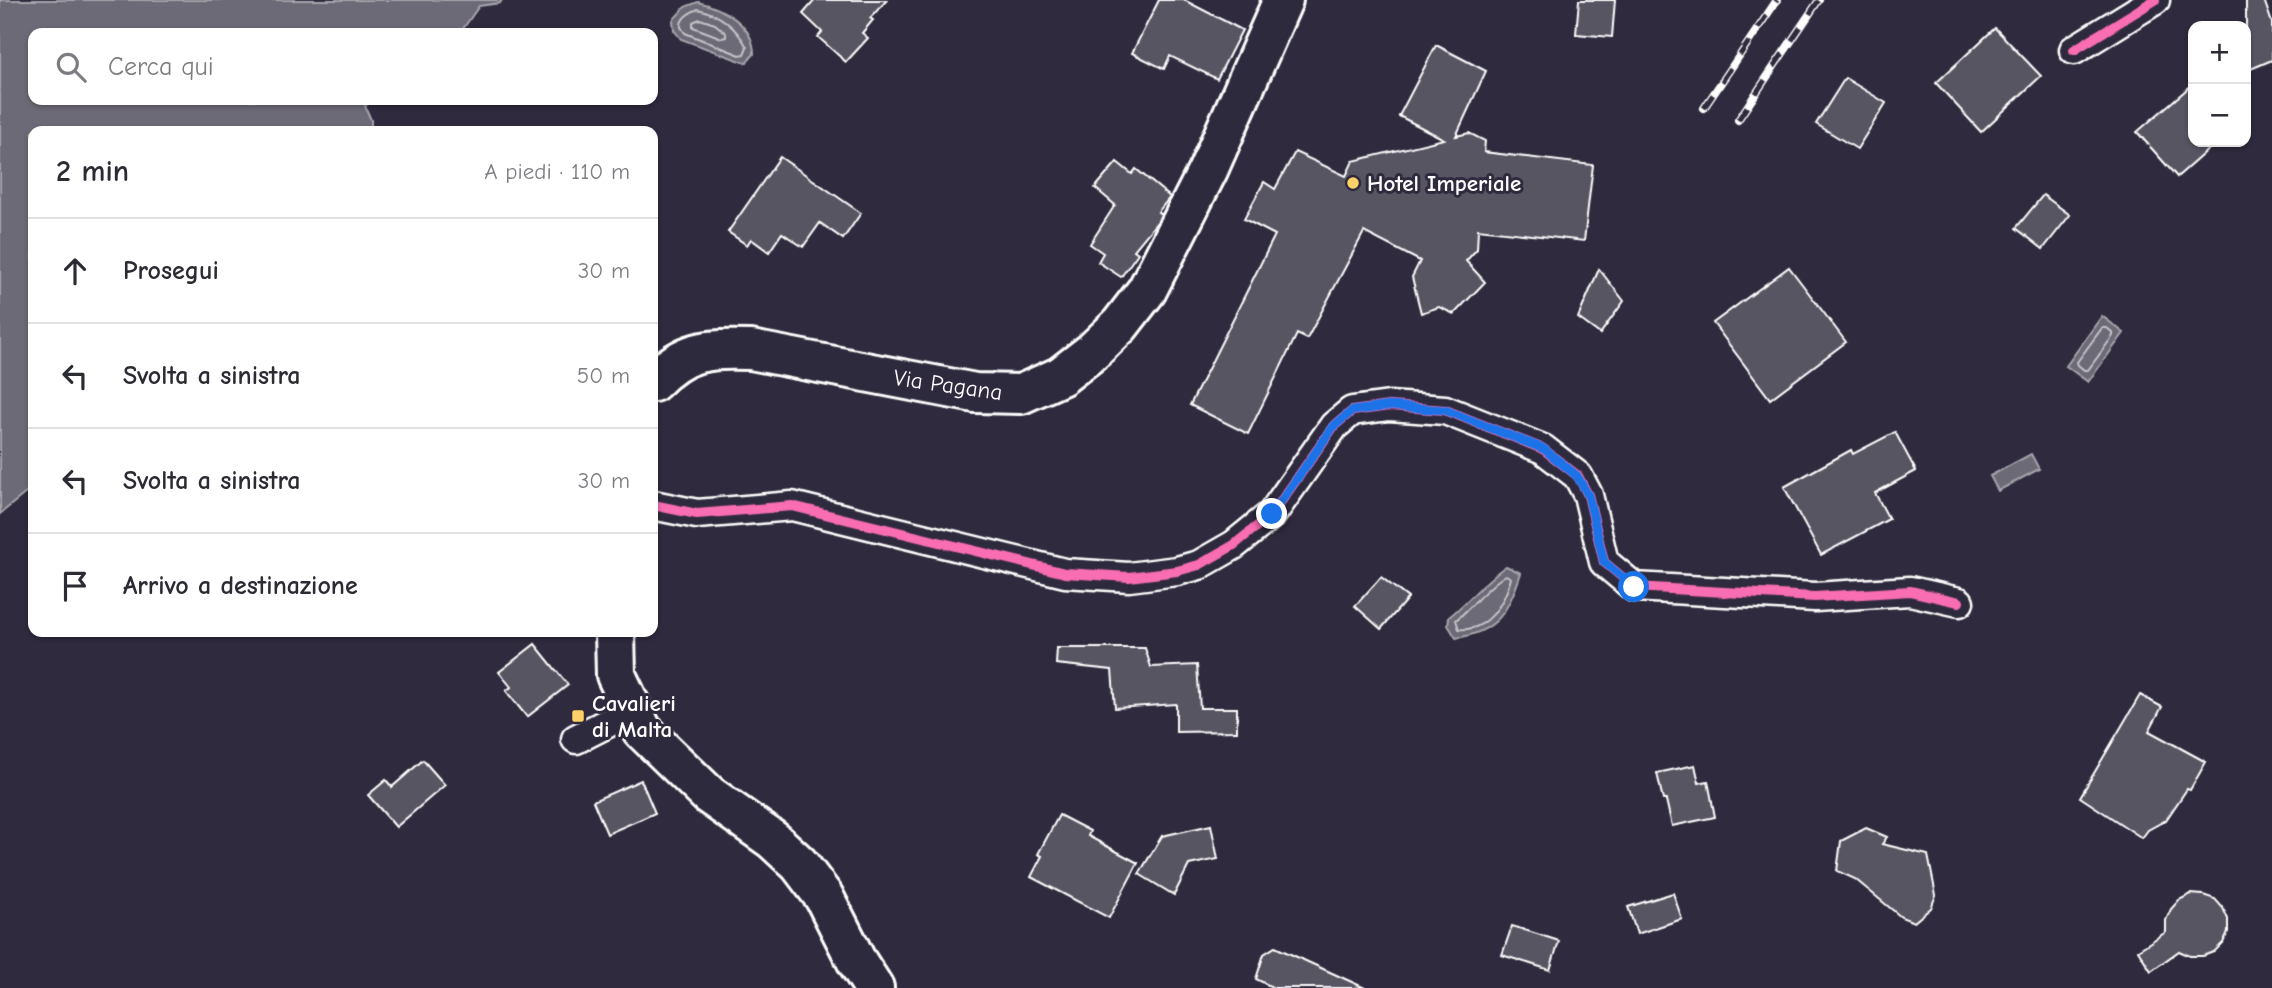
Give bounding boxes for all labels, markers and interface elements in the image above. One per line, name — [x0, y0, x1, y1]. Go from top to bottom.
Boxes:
map controls — [2188, 21, 2251, 147]
button: + — [2188, 21, 2251, 84]
search box — [28, 28, 658, 105]
icon: search — [52, 48, 90, 86]
text: Cerca qui — [108, 52, 214, 82]
button: − — [2188, 84, 2251, 147]
text: 2 min — [56, 154, 129, 189]
text: A piedi · 110 m — [484, 158, 630, 185]
place label: Hotel Imperiale — [1367, 170, 1521, 197]
marker: Hotel Imperiale — [1345, 175, 1361, 191]
icon: ahead — [56, 252, 94, 290]
text: Prosegui — [123, 256, 219, 286]
text: 30 m — [578, 257, 630, 284]
icon: left — [56, 357, 94, 395]
text: Svolta a sinistra — [123, 361, 301, 391]
text: 50 m — [577, 362, 630, 389]
street label: Via Pagana — [892, 364, 1004, 406]
icon: left — [56, 462, 94, 500]
text: Svolta a sinistra — [123, 466, 301, 496]
text: 30 m — [578, 467, 630, 494]
route end — [1256, 498, 1287, 529]
icon: arrive — [56, 567, 94, 605]
text: Arrivo a destinazione — [123, 571, 358, 601]
route start — [1618, 571, 1649, 602]
place label: Cavalieri di Malta — [592, 690, 676, 743]
marker: Cavalieri di Malta — [570, 708, 586, 724]

